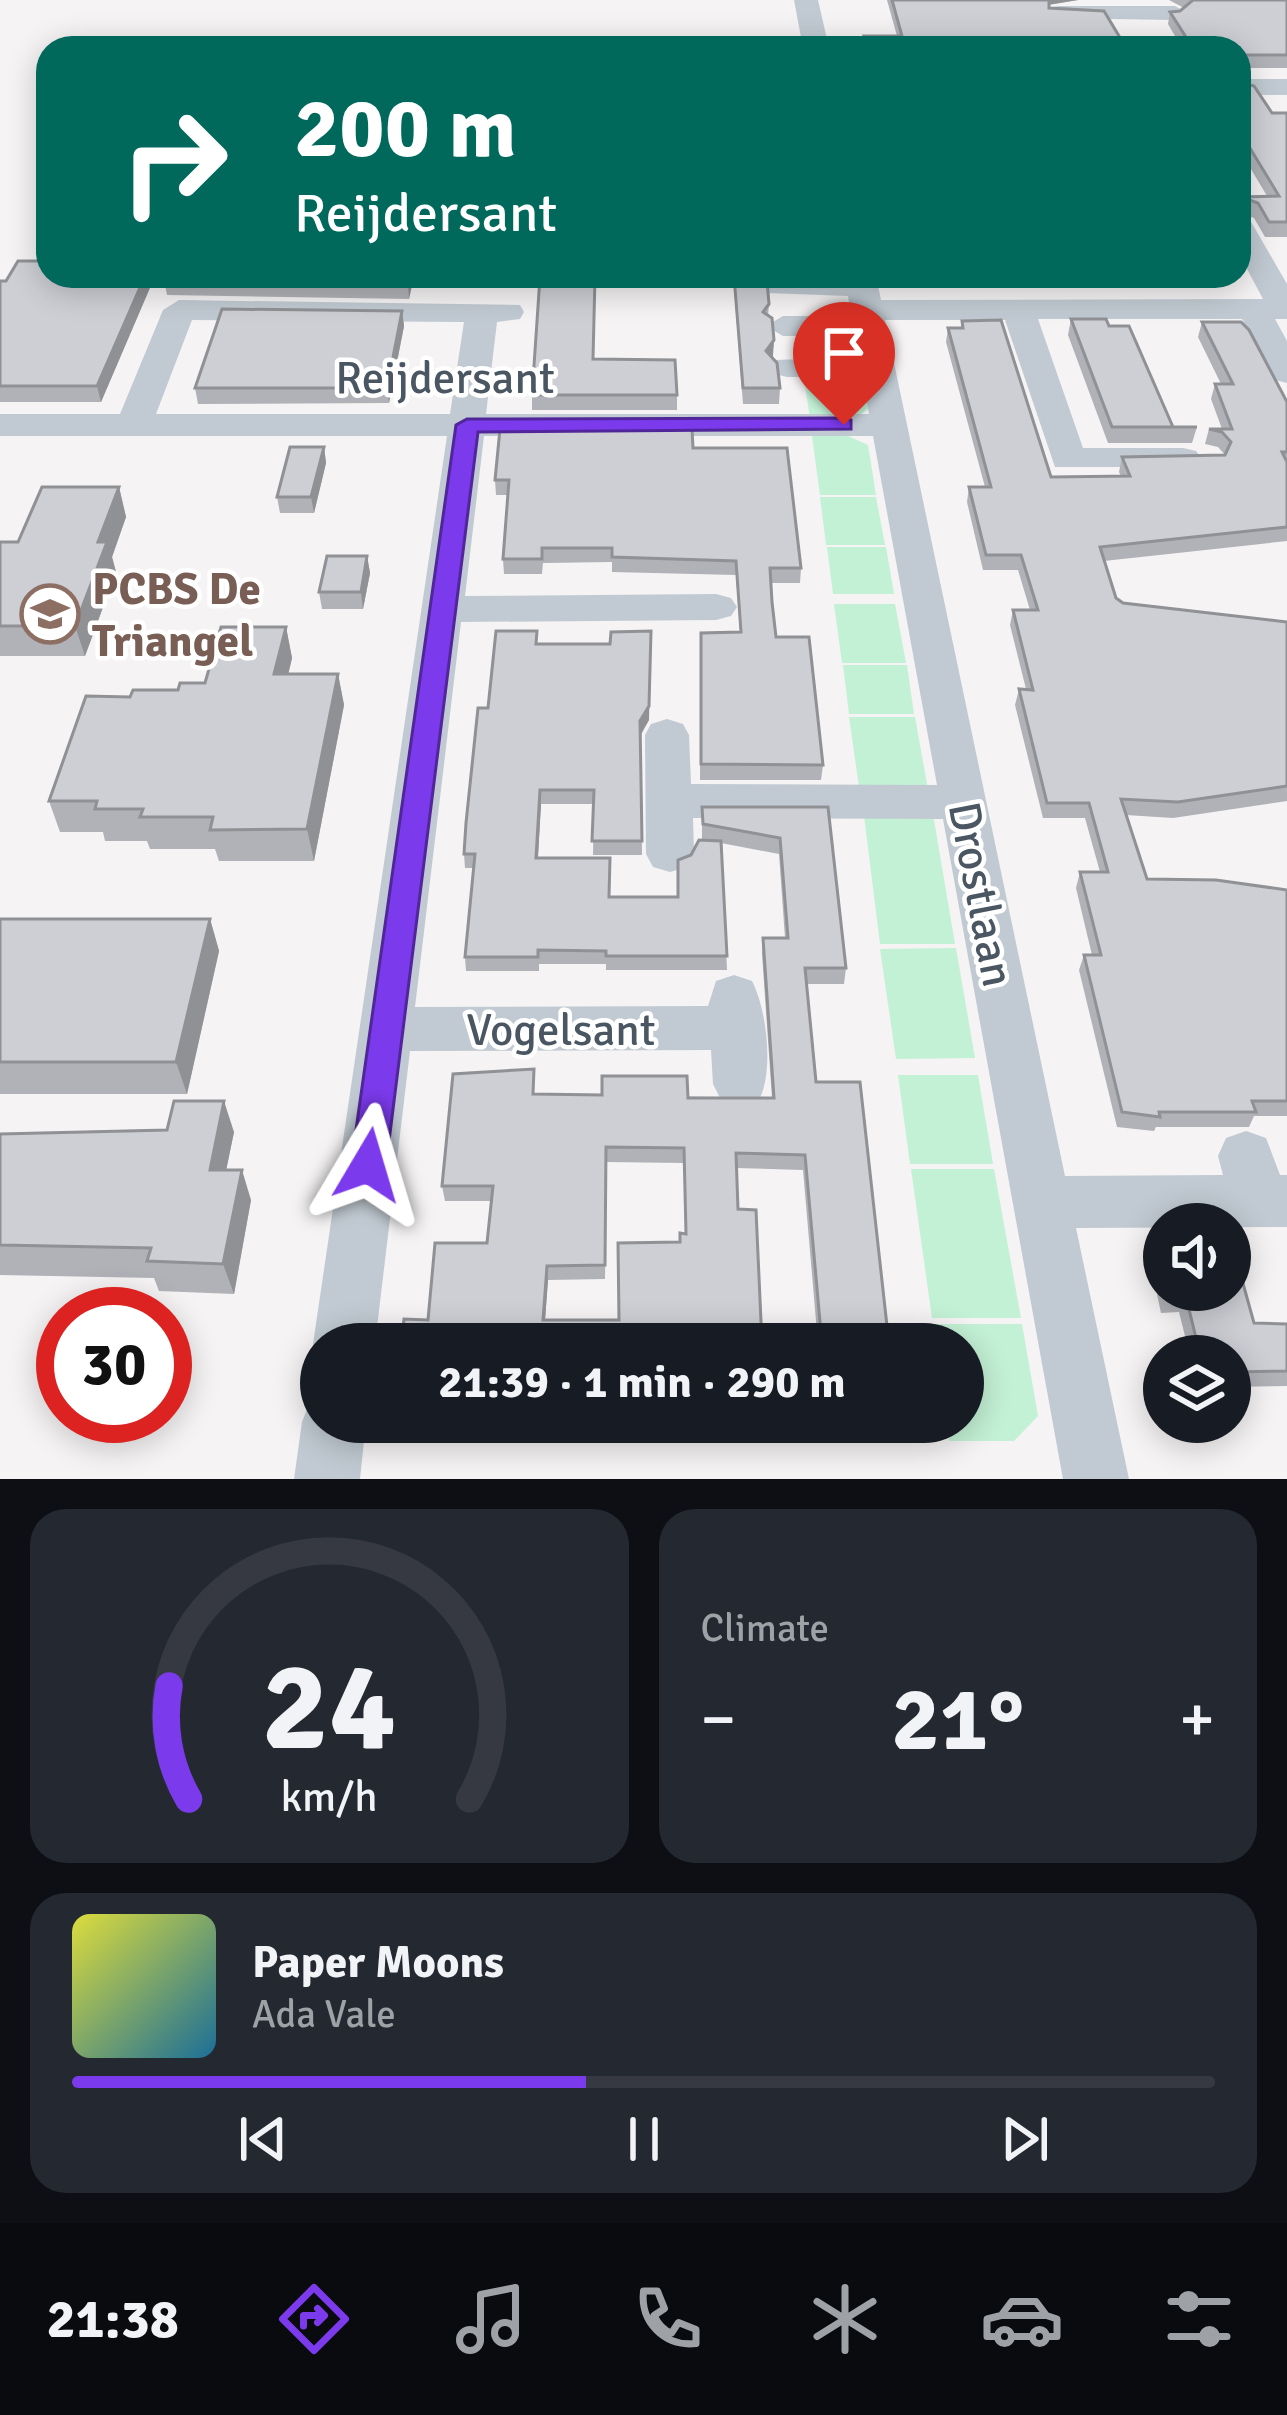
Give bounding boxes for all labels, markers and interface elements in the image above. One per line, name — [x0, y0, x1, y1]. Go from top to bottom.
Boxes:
text: 200 m — [294, 77, 516, 181]
icon: right — [96, 84, 252, 240]
text: Reijdersant — [294, 180, 557, 247]
pin — [793, 302, 895, 425]
icon: arrive — [811, 320, 877, 386]
street label: Reijdersant — [335, 351, 555, 406]
place label: PCBS De Triangel — [92, 562, 261, 669]
school or university icon: PCBS De Triangel — [19, 583, 81, 645]
street label: Drostlaan — [936, 797, 1025, 991]
street label: Vogelsant — [466, 1003, 656, 1058]
position arrow — [305, 1102, 431, 1228]
map controls — [1143, 1203, 1251, 1443]
button: sound — [1143, 1203, 1251, 1311]
speed limit sign: 30 — [36, 1287, 192, 1443]
button: layers — [1143, 1335, 1251, 1443]
text: 21:39 · 1 min · 290 m — [438, 1355, 846, 1410]
text: Climate — [701, 1604, 829, 1652]
text: 24 — [262, 1631, 397, 1784]
text: 21° — [891, 1664, 1024, 1775]
text: − — [701, 1679, 736, 1760]
text: + — [1179, 1679, 1215, 1760]
text: km/h — [281, 1771, 378, 1824]
text: Paper Moons — [252, 1935, 504, 1990]
text: Ada Vale — [252, 1990, 396, 2038]
icon: previous — [230, 2106, 296, 2172]
icon: pause — [611, 2106, 677, 2172]
icon: next — [992, 2106, 1058, 2172]
icon: directions — [272, 2277, 356, 2361]
icon: music — [449, 2277, 533, 2361]
icon: phone — [626, 2277, 710, 2361]
icon: climate — [803, 2277, 887, 2361]
icon: car — [980, 2277, 1064, 2361]
icon: filters — [1157, 2277, 1241, 2361]
text: 21:38 — [46, 2286, 179, 2353]

